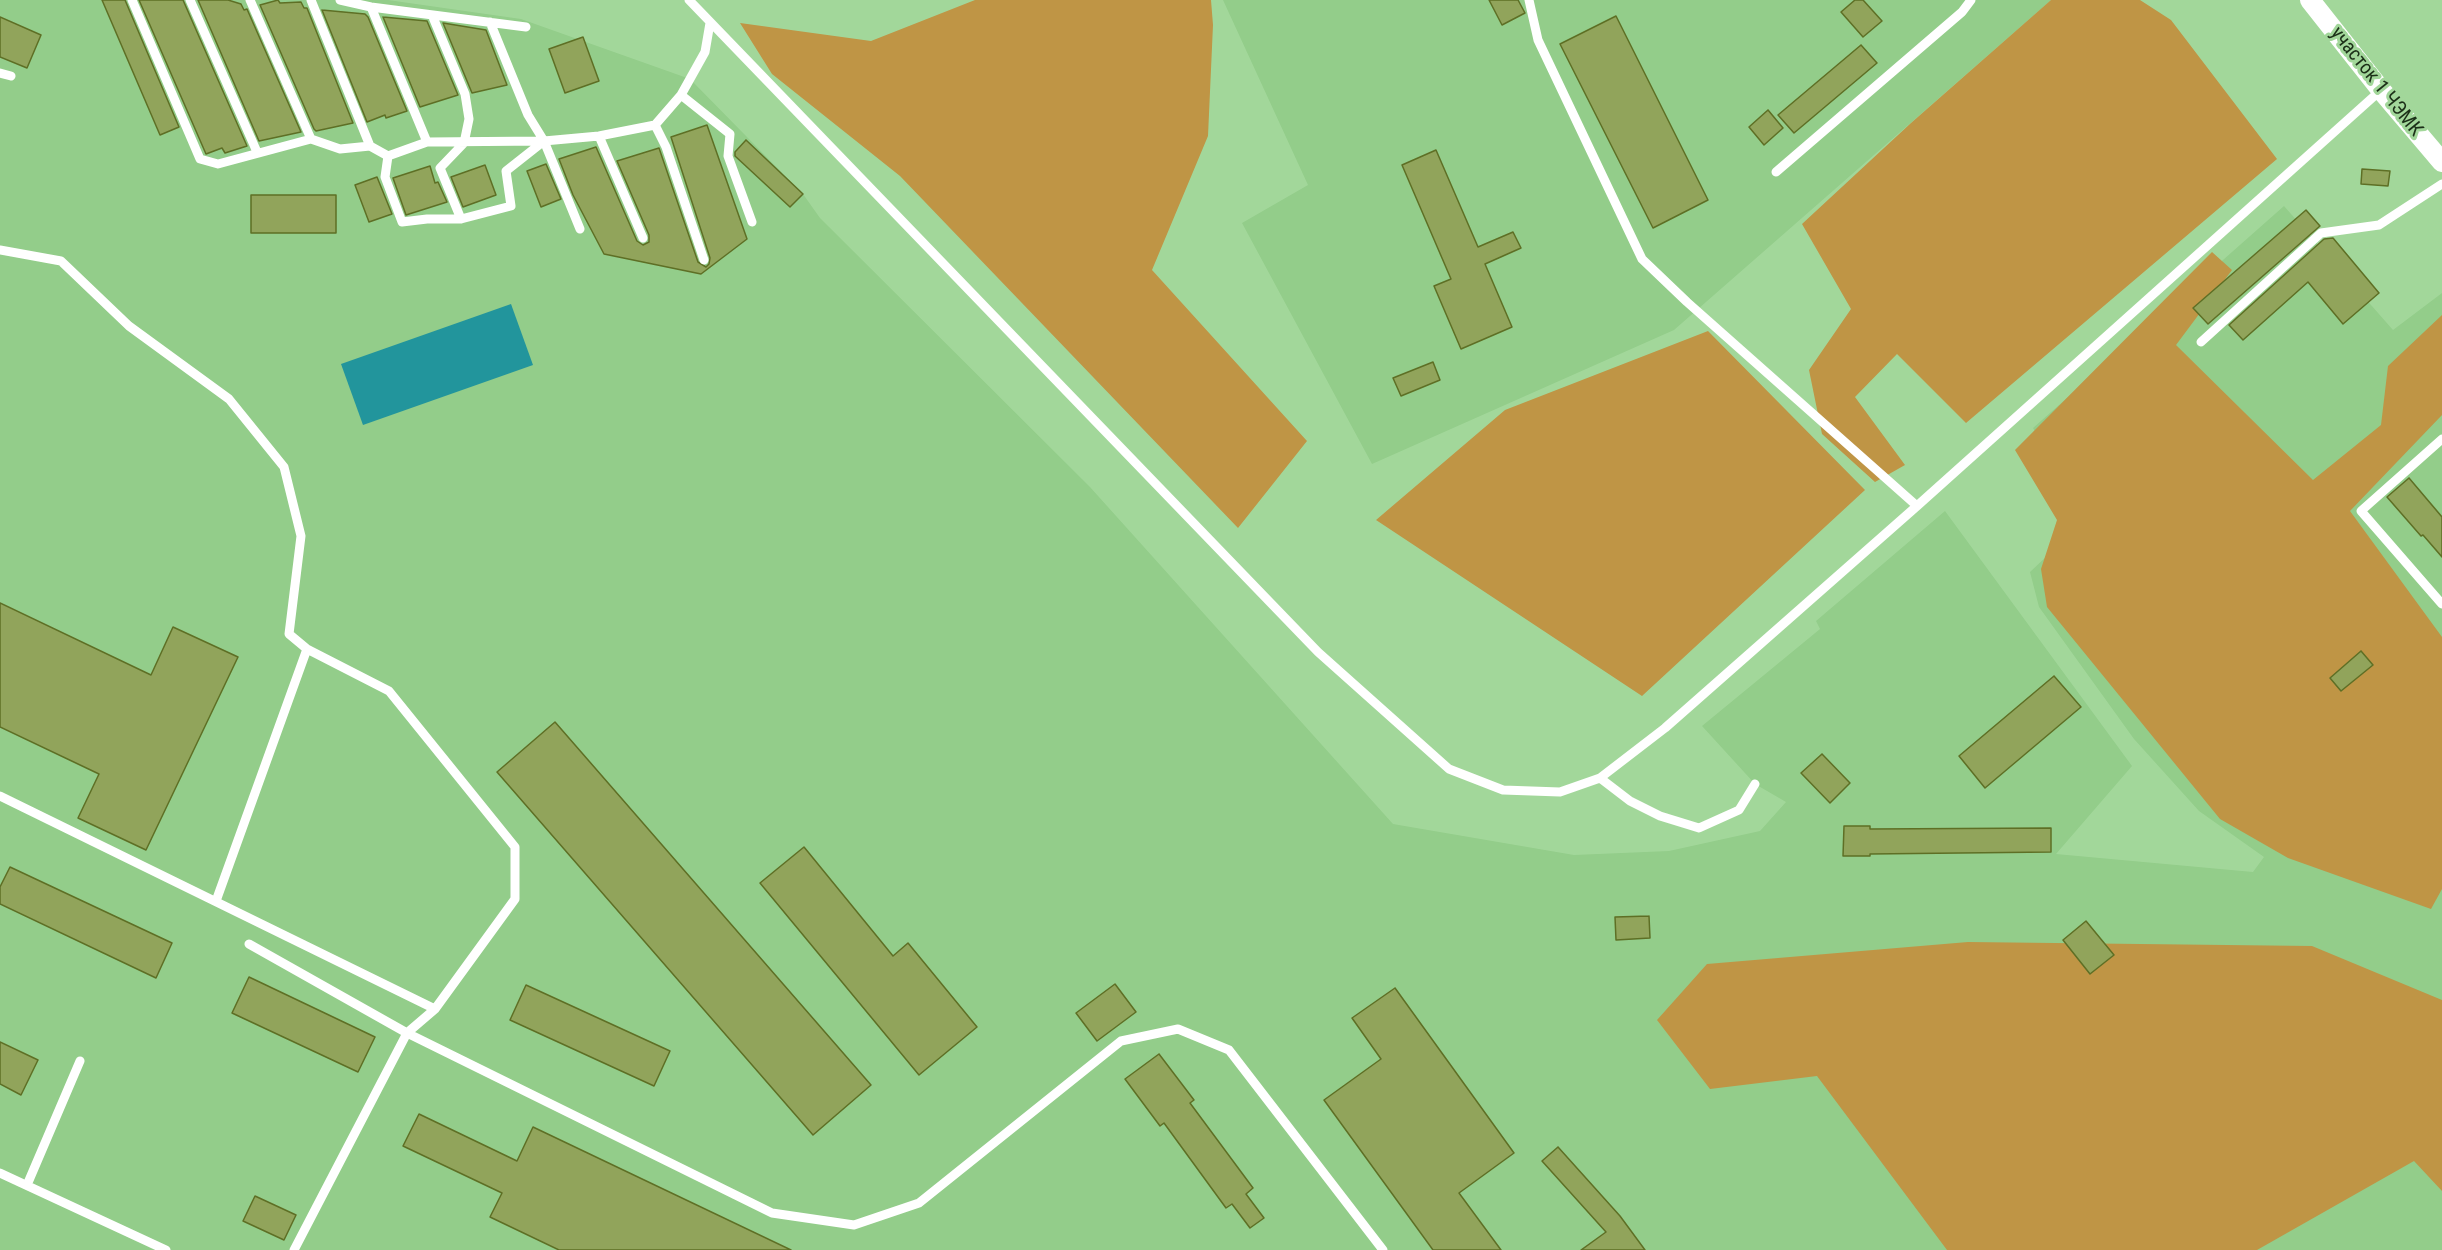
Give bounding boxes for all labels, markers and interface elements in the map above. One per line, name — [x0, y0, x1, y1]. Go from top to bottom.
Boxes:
street label: участок 1 ЧЭМК — [2325, 23, 2427, 141]

